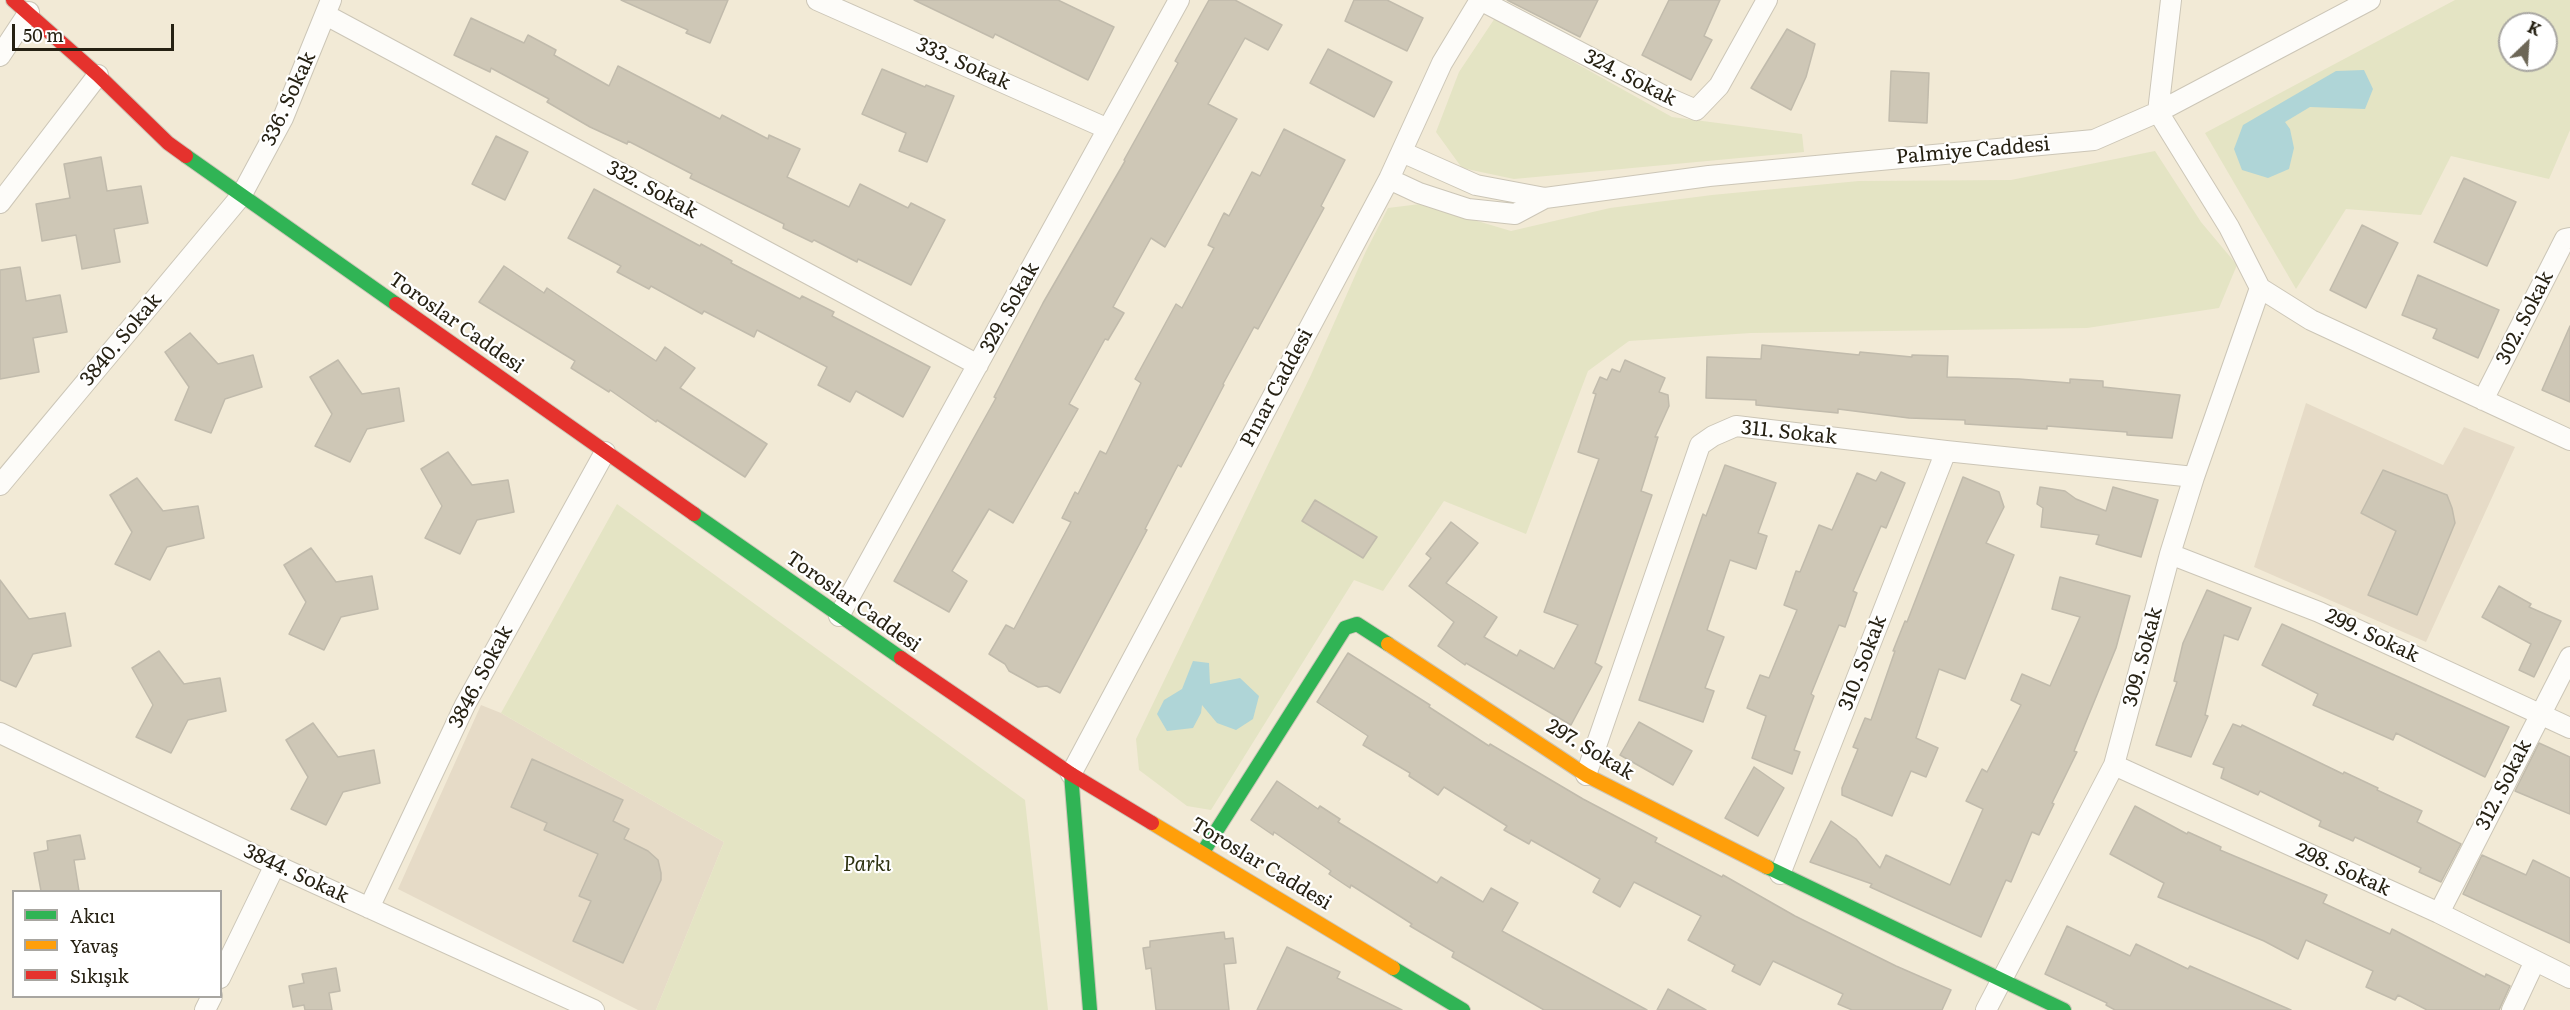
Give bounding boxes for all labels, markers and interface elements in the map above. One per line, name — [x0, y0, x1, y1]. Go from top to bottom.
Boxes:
scale bar — [15, 12, 177, 50]
north arrow — [2498, 12, 2558, 72]
text: K — [2524, 14, 2546, 41]
text: 50 m — [23, 21, 64, 48]
street label: 333. Sokak — [912, 33, 1014, 95]
street label: 324. Sokak — [1580, 44, 1680, 112]
street label: 336. Sokak — [257, 48, 321, 150]
street label: Palmiye Caddesi — [1895, 132, 2051, 170]
street label: 332. Sokak — [602, 156, 702, 224]
street label: 329. Sokak — [975, 258, 1045, 358]
street label: Toroslar Caddesi — [384, 267, 528, 379]
street label: 302. Sokak — [2491, 267, 2559, 369]
street label: 3840. Sokak — [75, 289, 167, 391]
street label: Pınar Caddesi — [1236, 325, 1318, 451]
street label: 311. Sokak — [1740, 416, 1838, 450]
street label: Toroslar Caddesi — [781, 546, 925, 658]
street label: 299. Sokak — [2322, 604, 2422, 668]
street label: 309. Sokak — [2118, 605, 2168, 709]
street label: 310. Sokak — [1834, 612, 1892, 714]
street label: 3846. Sokak — [444, 622, 518, 732]
street label: 297. Sokak — [1542, 715, 1638, 785]
street label: 312. Sokak — [2471, 736, 2537, 834]
street label: Toroslar Caddesi — [1186, 813, 1336, 915]
street label: 3844. Sokak — [240, 839, 352, 909]
street label: 298. Sokak — [2292, 839, 2394, 901]
park label: Parkı — [843, 853, 891, 877]
legend — [12, 890, 222, 998]
text: Akıcı — [70, 902, 115, 929]
text: Yavaş — [70, 932, 118, 959]
text: Sıkışık — [70, 962, 129, 989]

